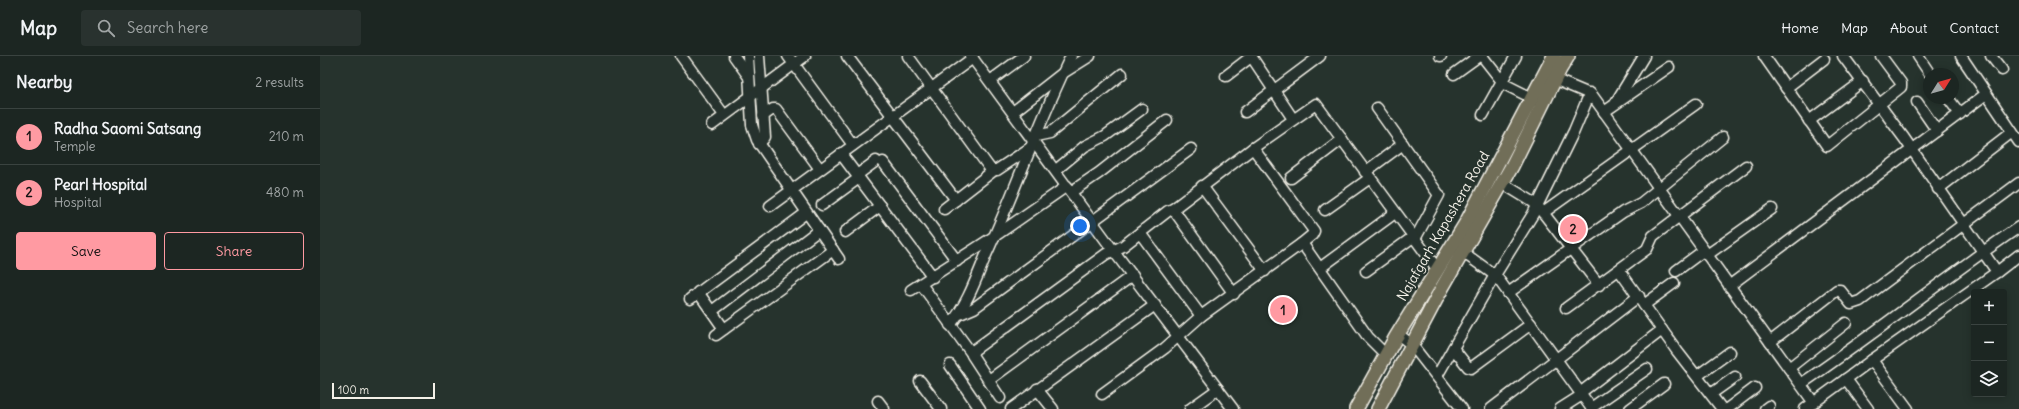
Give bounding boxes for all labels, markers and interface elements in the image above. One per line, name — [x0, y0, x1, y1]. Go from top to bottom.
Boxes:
search box — [81, 10, 361, 46]
text: Map — [20, 16, 57, 40]
icon: search — [95, 17, 117, 39]
text: Search here — [127, 18, 208, 37]
text: Home — [1781, 19, 1819, 37]
text: Map — [1841, 19, 1868, 37]
text: About — [1890, 19, 1928, 37]
text: Contact — [1950, 19, 1999, 37]
north arrow — [1923, 68, 1959, 104]
text: Nearby — [16, 71, 72, 93]
text: 2 results — [255, 74, 304, 91]
text: Radha Saomi Satsang — [54, 119, 201, 138]
text: 1 — [26, 128, 32, 145]
text: 210 m — [269, 128, 304, 145]
text: Temple — [54, 138, 96, 155]
street label: Najafgarh Kapashera Road — [1393, 148, 1493, 304]
text: Pearl Hospital — [54, 175, 147, 194]
text: 2 — [25, 184, 33, 201]
text: 480 m — [266, 184, 304, 201]
text: Hospital — [54, 194, 102, 211]
pin: 2 — [1560, 214, 1586, 244]
your location — [1070, 216, 1090, 236]
button: Save — [16, 232, 156, 270]
button: Share — [164, 232, 304, 270]
map controls — [1971, 289, 2007, 397]
button: + — [1971, 289, 2007, 325]
pin: 1 — [1270, 295, 1296, 325]
button: − — [1971, 325, 2007, 361]
button: layers — [1971, 361, 2007, 397]
scale bar — [332, 381, 435, 400]
text: 100 m — [338, 383, 369, 397]

